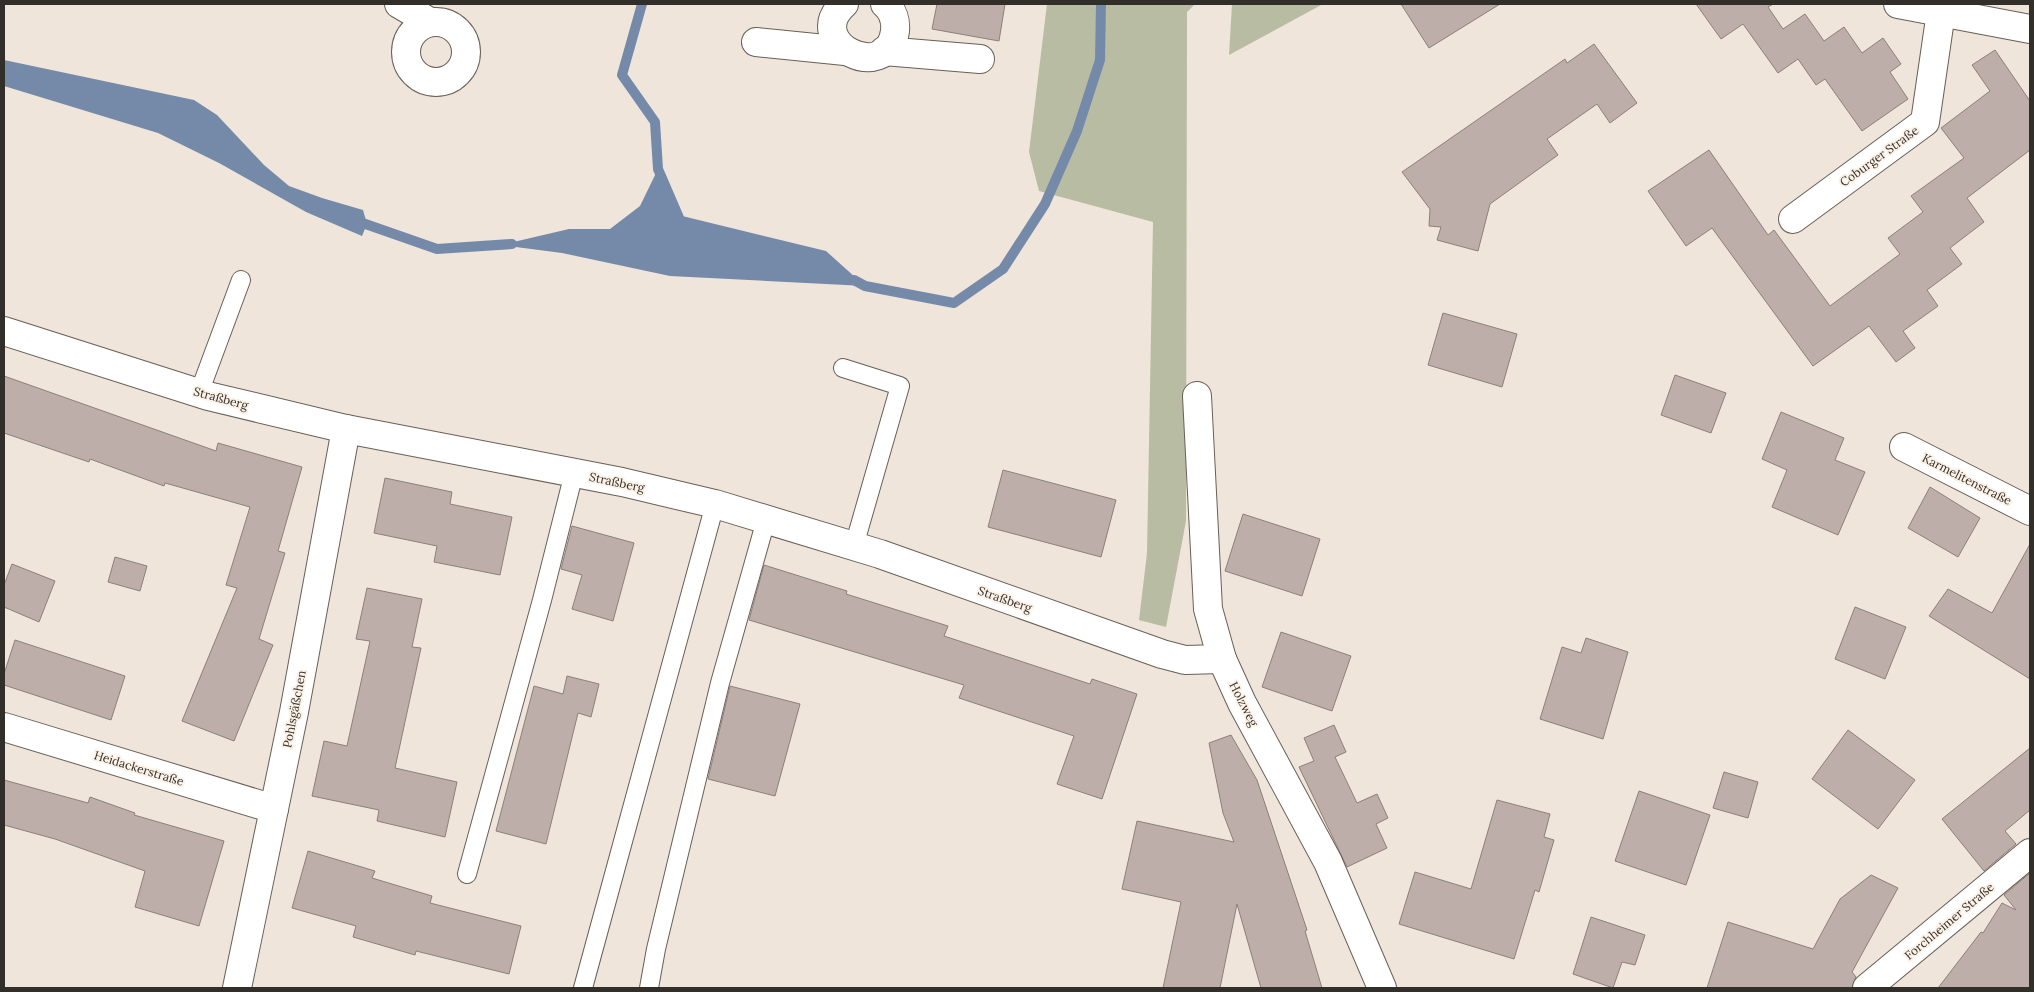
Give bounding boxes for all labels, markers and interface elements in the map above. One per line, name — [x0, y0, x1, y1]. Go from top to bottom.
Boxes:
street label: Coburger Straße — [1837, 122, 1922, 190]
street label: Straßberg — [192, 383, 250, 413]
street label: Karmelitenstraße — [1920, 450, 2015, 508]
street label: Straßberg — [588, 469, 646, 495]
street label: Straßberg — [976, 583, 1034, 615]
street label: Pohlsgäßchen — [279, 669, 309, 749]
street label: Holzweg — [1226, 679, 1262, 729]
street label: Heidackerstraße — [92, 747, 186, 789]
street label: Forchheimer Straße — [1901, 879, 1997, 963]

